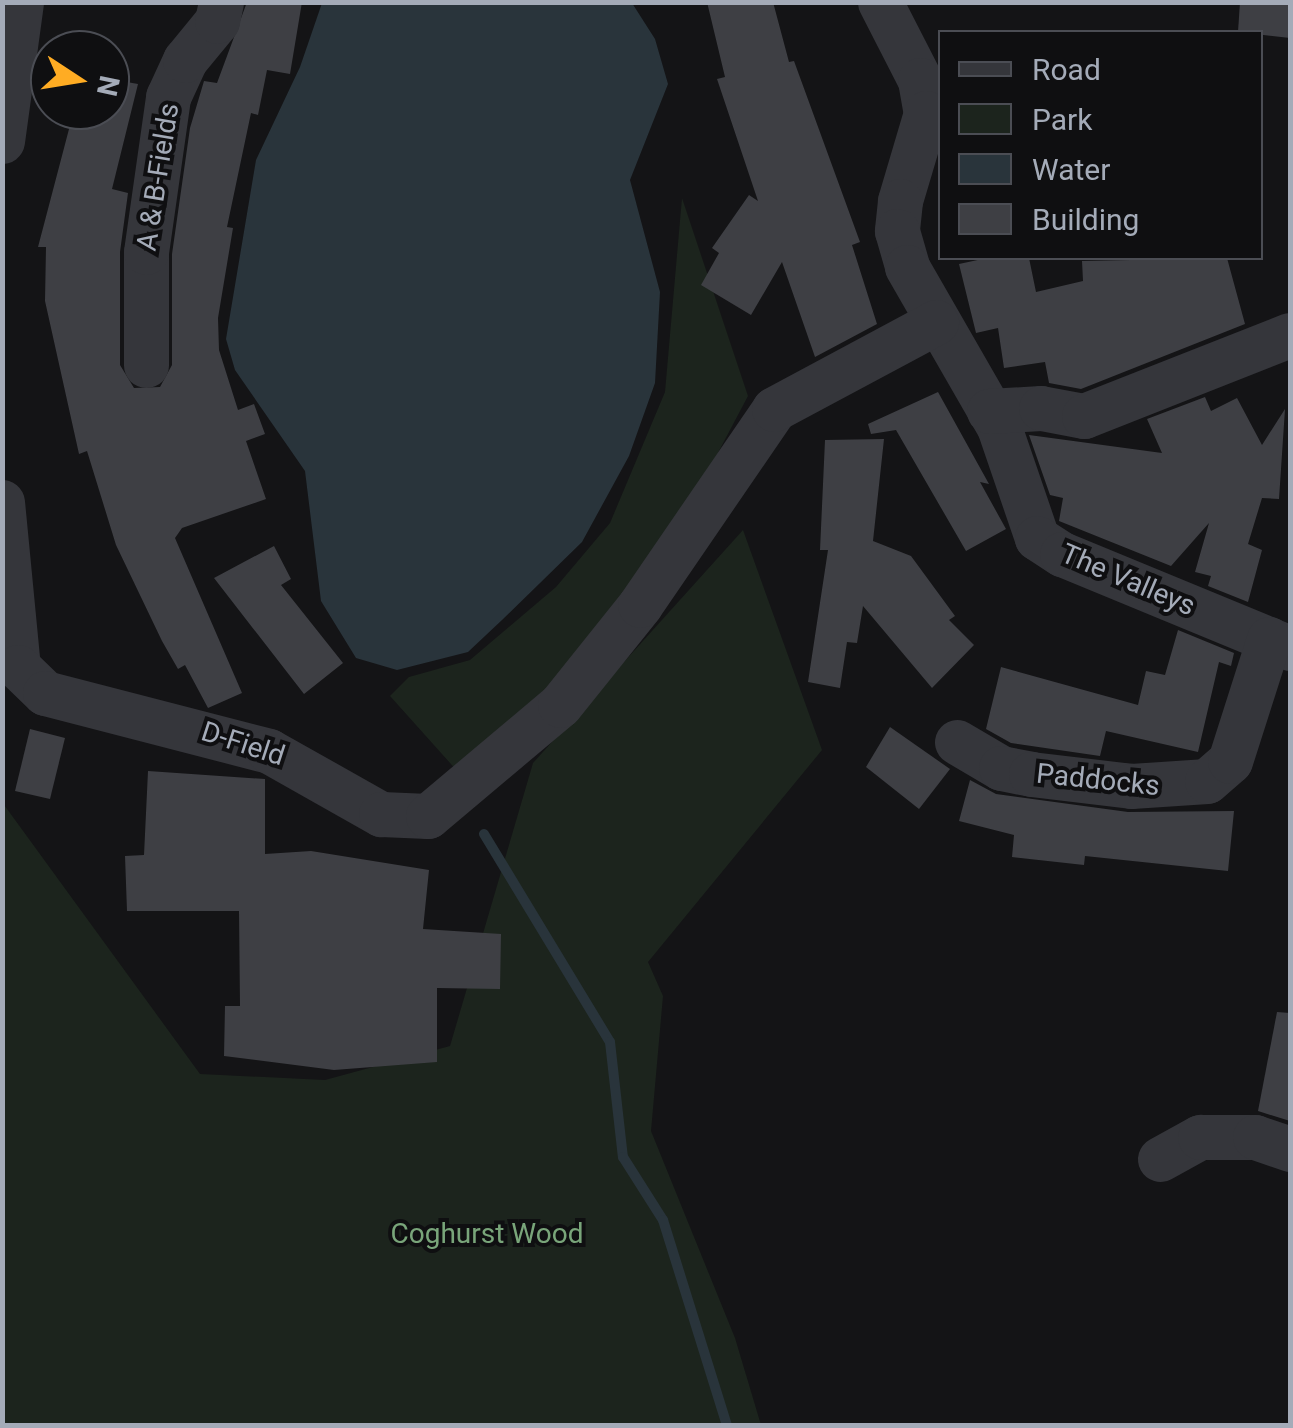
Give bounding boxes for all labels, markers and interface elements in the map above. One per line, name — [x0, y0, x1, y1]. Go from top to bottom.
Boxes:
north arrow — [30, 30, 130, 130]
legend — [938, 30, 1263, 260]
text: Road — [1032, 52, 1101, 87]
text: N — [90, 73, 126, 99]
street label: A & B-Fields — [130, 101, 186, 253]
text: Park — [1032, 102, 1092, 137]
text: Water — [1032, 152, 1110, 187]
text: Building — [1032, 202, 1139, 237]
street label: The Valleys — [1056, 537, 1200, 623]
street label: D-Field — [197, 715, 289, 773]
street label: Paddocks — [1035, 757, 1161, 803]
park label: Coghurst Wood — [391, 1217, 583, 1251]

